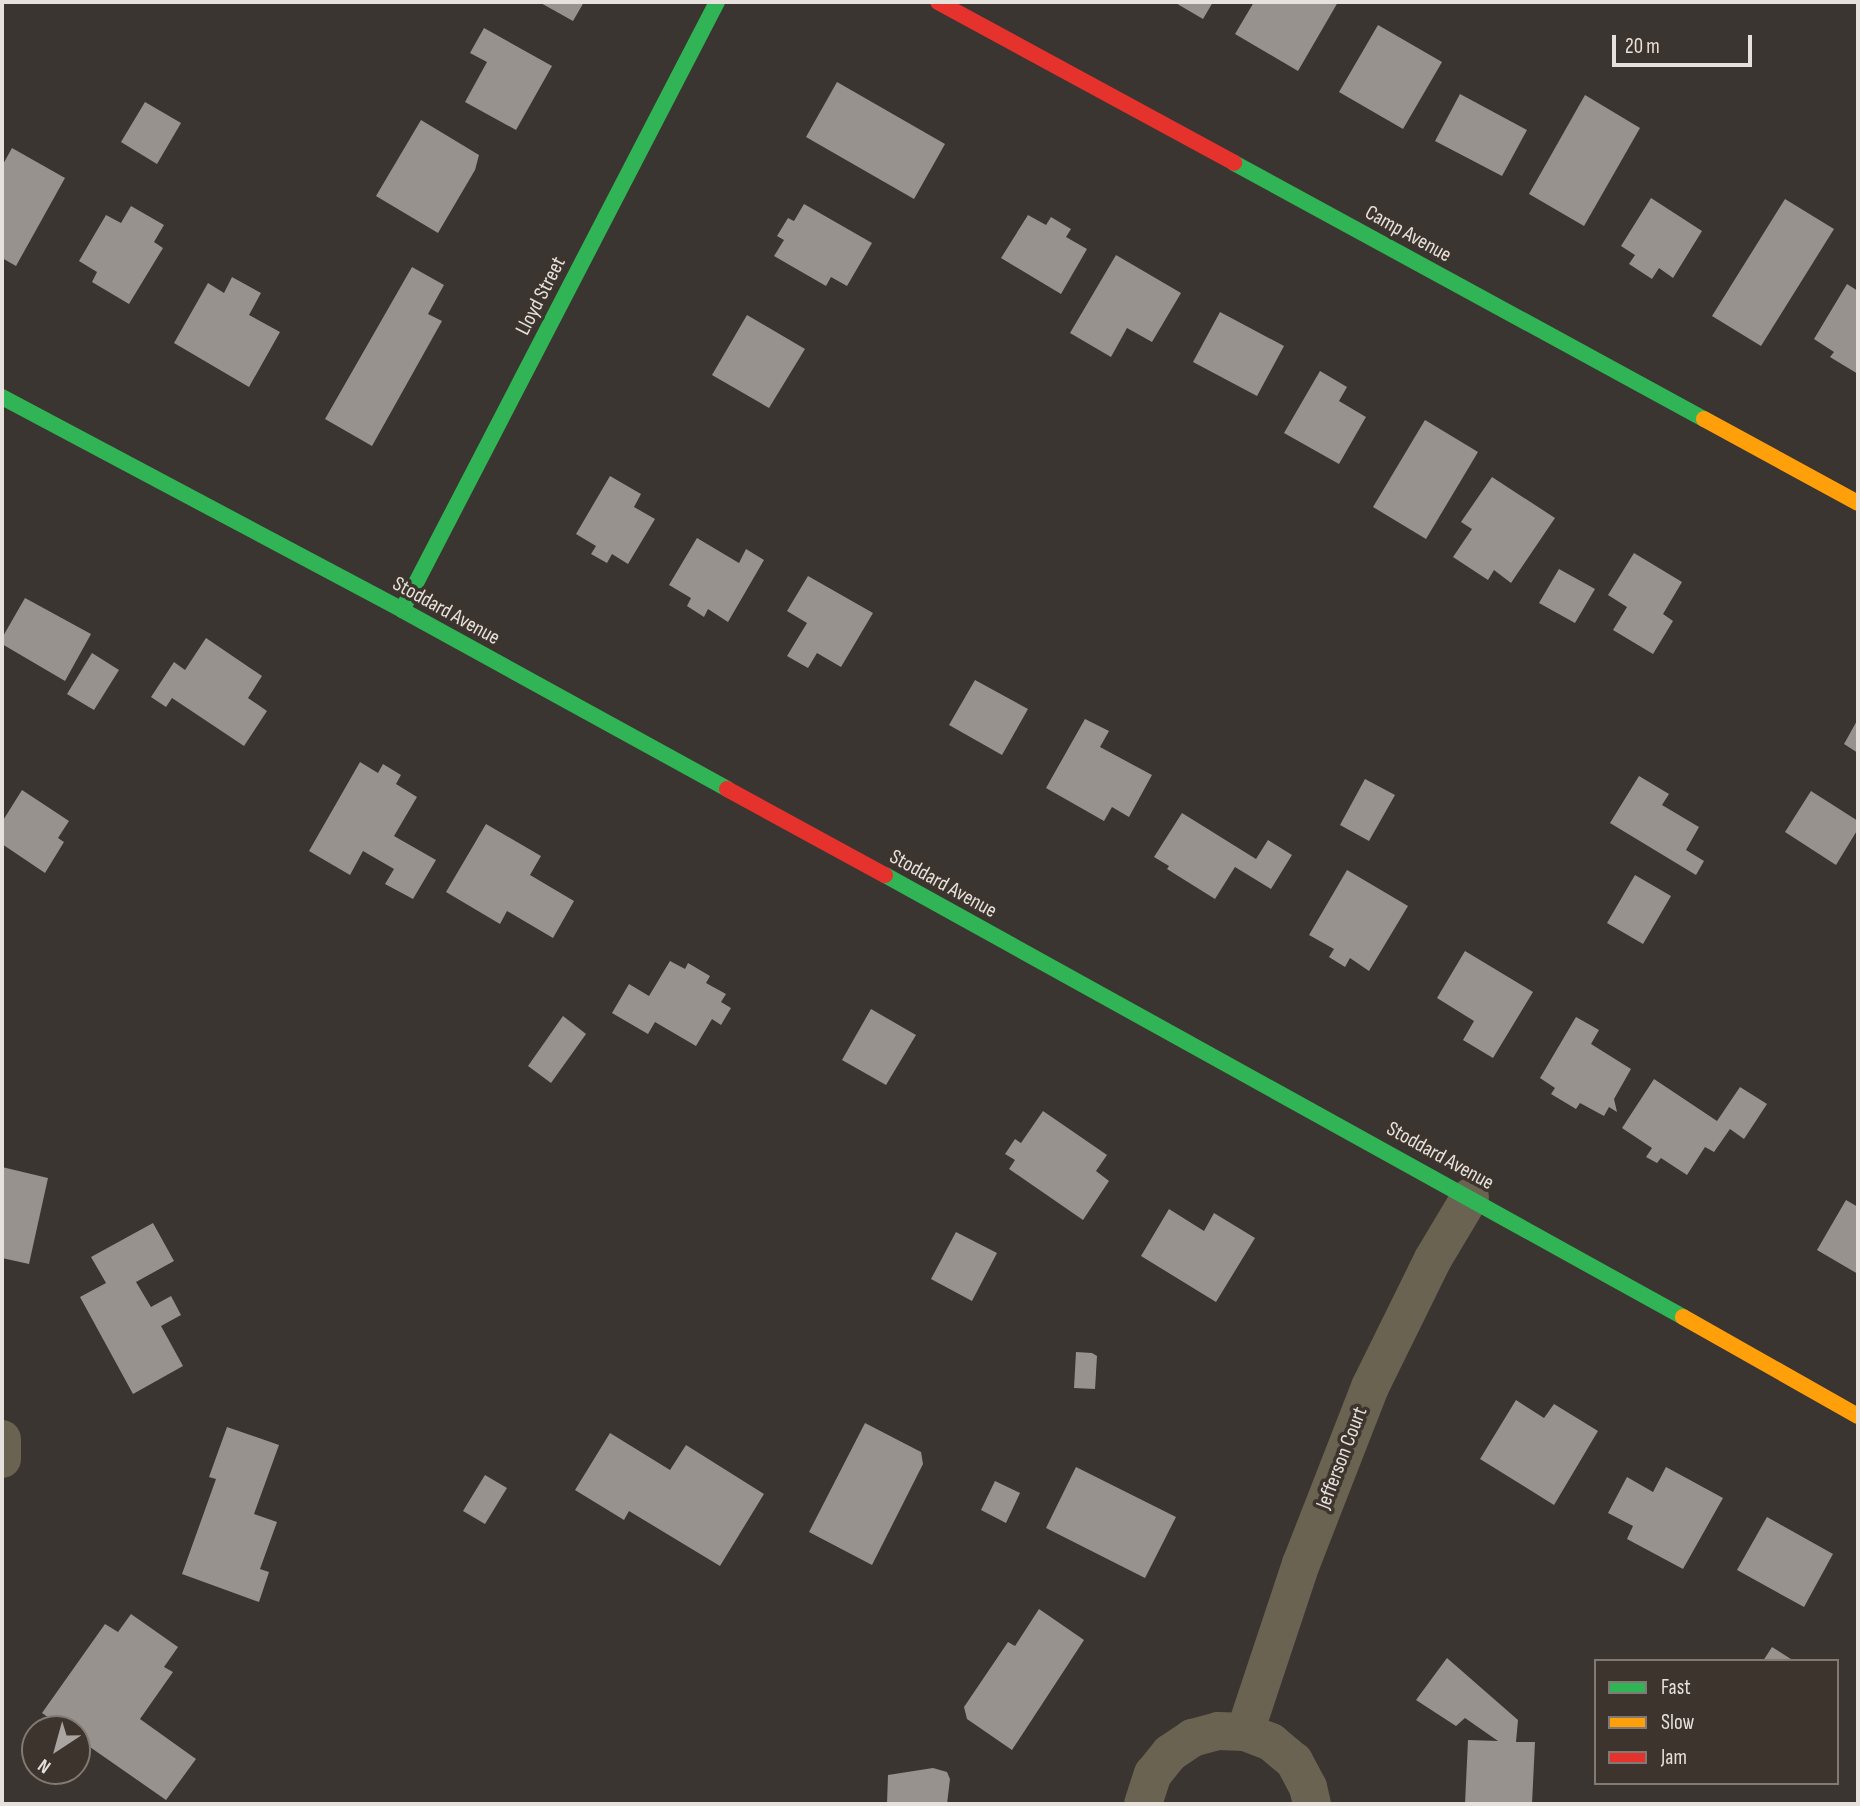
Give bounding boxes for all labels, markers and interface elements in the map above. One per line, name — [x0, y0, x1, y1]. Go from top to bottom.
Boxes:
scale bar — [1615, 21, 1755, 65]
text: 20 m — [1625, 34, 1660, 59]
street label: Camp Avenue — [1360, 200, 1456, 268]
street label: Lloyd Street — [511, 253, 571, 339]
street label: Stoddard Avenue — [388, 571, 504, 651]
street label: Stoddard Avenue — [885, 844, 1001, 924]
street label: Stoddard Avenue — [1382, 1116, 1498, 1196]
street label: Jefferson Court — [1311, 1403, 1373, 1513]
legend — [1594, 1659, 1839, 1785]
text: Fast — [1661, 1675, 1691, 1700]
text: Slow — [1661, 1710, 1694, 1735]
north arrow — [21, 1715, 91, 1785]
text: Jam — [1661, 1745, 1687, 1770]
text: N — [34, 1753, 55, 1778]

